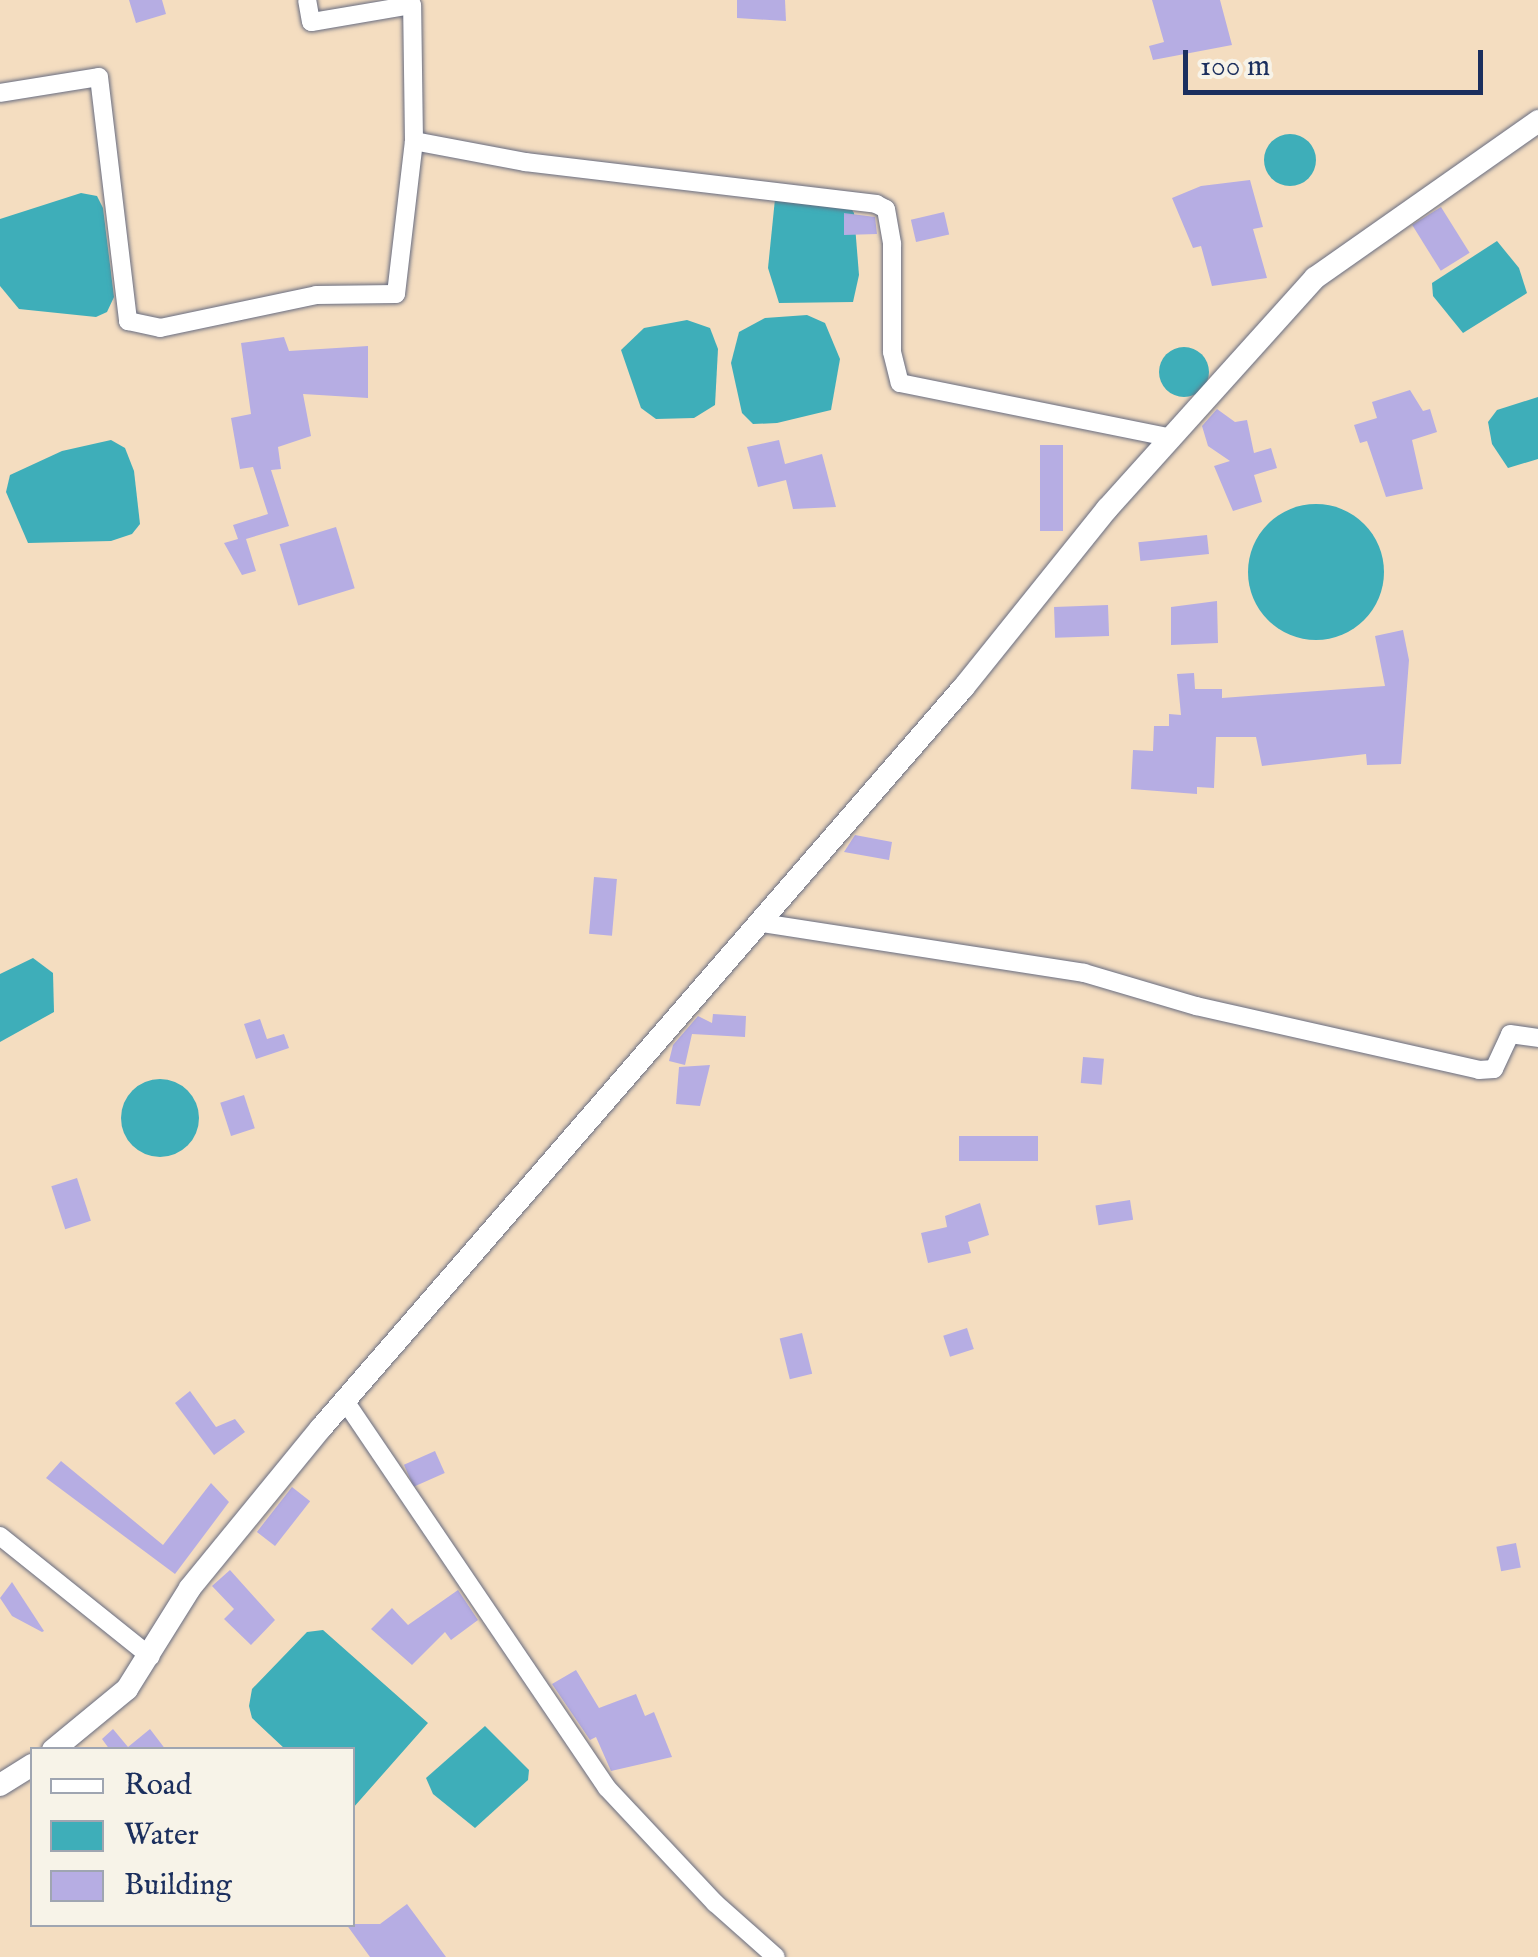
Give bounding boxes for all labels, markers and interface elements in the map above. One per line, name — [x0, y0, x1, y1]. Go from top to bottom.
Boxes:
scale bar — [1188, 30, 1488, 92]
text: 100 m — [1200, 48, 1270, 86]
legend — [30, 1747, 355, 1927]
text: Road — [124, 1767, 192, 1805]
text: Water — [124, 1817, 199, 1855]
text: Building — [124, 1867, 232, 1905]

